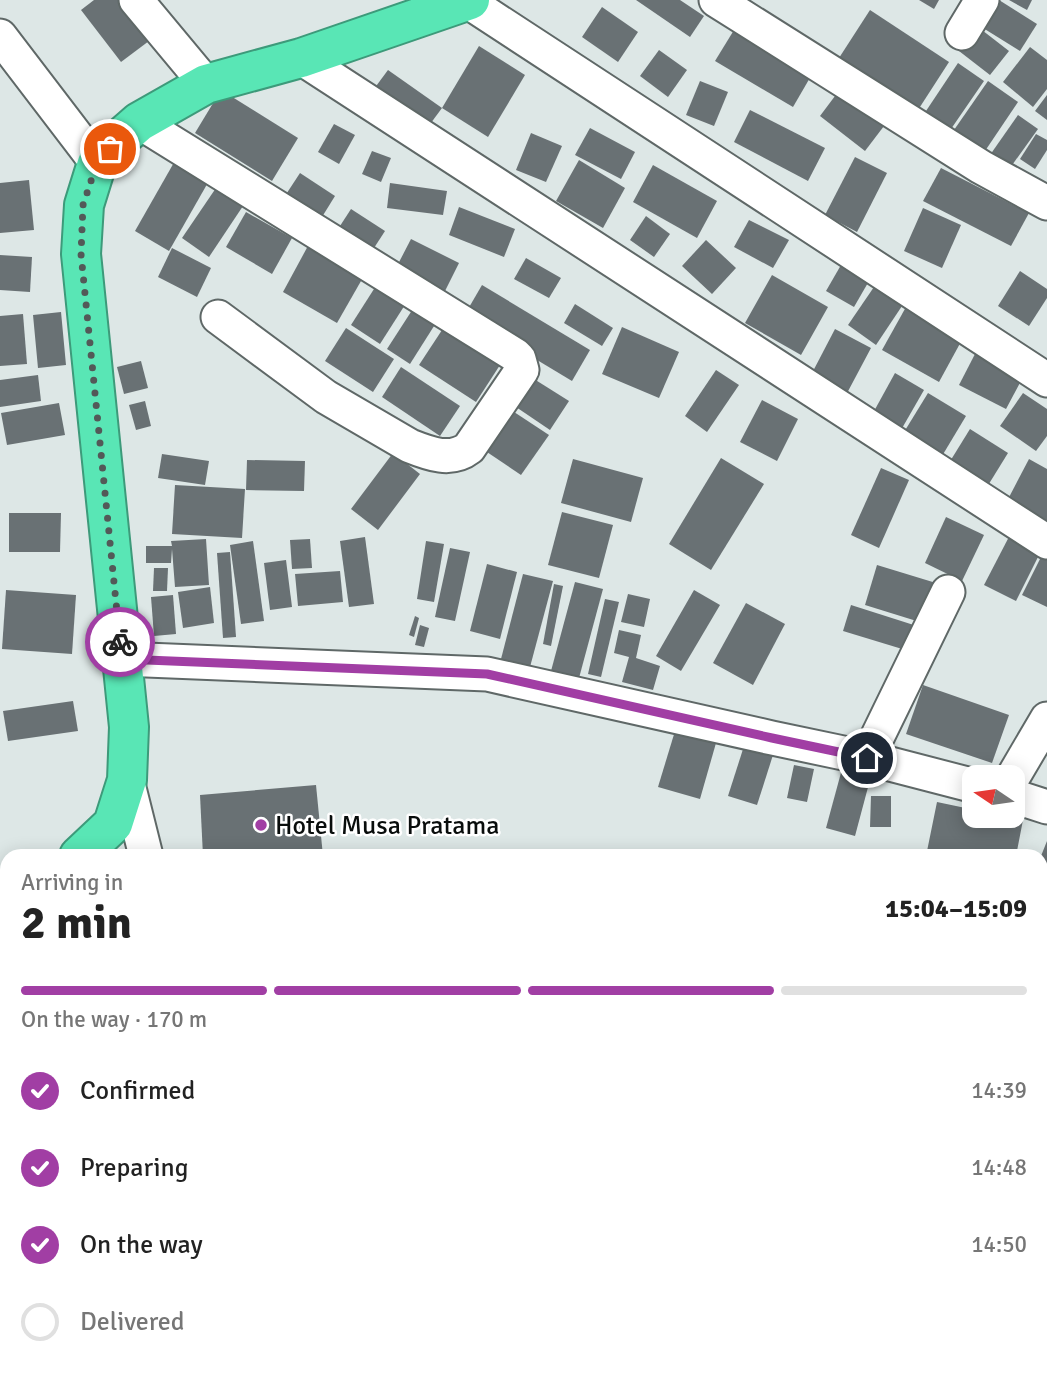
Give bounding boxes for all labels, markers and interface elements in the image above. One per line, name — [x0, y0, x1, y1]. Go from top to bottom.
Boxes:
pin — [80, 119, 140, 179]
icon: bag — [91, 130, 129, 168]
courier — [85, 607, 155, 677]
icon: bike — [101, 623, 139, 661]
pin — [837, 728, 897, 788]
icon: home — [848, 739, 886, 777]
north arrow — [962, 765, 1026, 828]
map controls — [962, 765, 1025, 828]
place label: Hotel Musa Pratama — [275, 810, 499, 842]
marker: Hotel Musa Pratama — [253, 817, 269, 833]
text: Arriving in — [21, 868, 123, 897]
text: 15:04–15:09 — [885, 893, 1027, 925]
text: 2 min — [21, 895, 132, 951]
text: On the way · 170 m — [21, 1005, 207, 1034]
icon: check — [21, 1072, 59, 1110]
text: Confirmed — [80, 1075, 195, 1107]
text: 14:39 — [971, 1076, 1027, 1105]
icon: check — [21, 1149, 59, 1187]
text: Preparing — [80, 1152, 188, 1184]
text: 14:48 — [971, 1153, 1027, 1182]
icon: check — [21, 1226, 59, 1264]
text: On the way — [80, 1229, 203, 1261]
text: 14:50 — [971, 1230, 1027, 1259]
text: Delivered — [80, 1306, 185, 1338]

